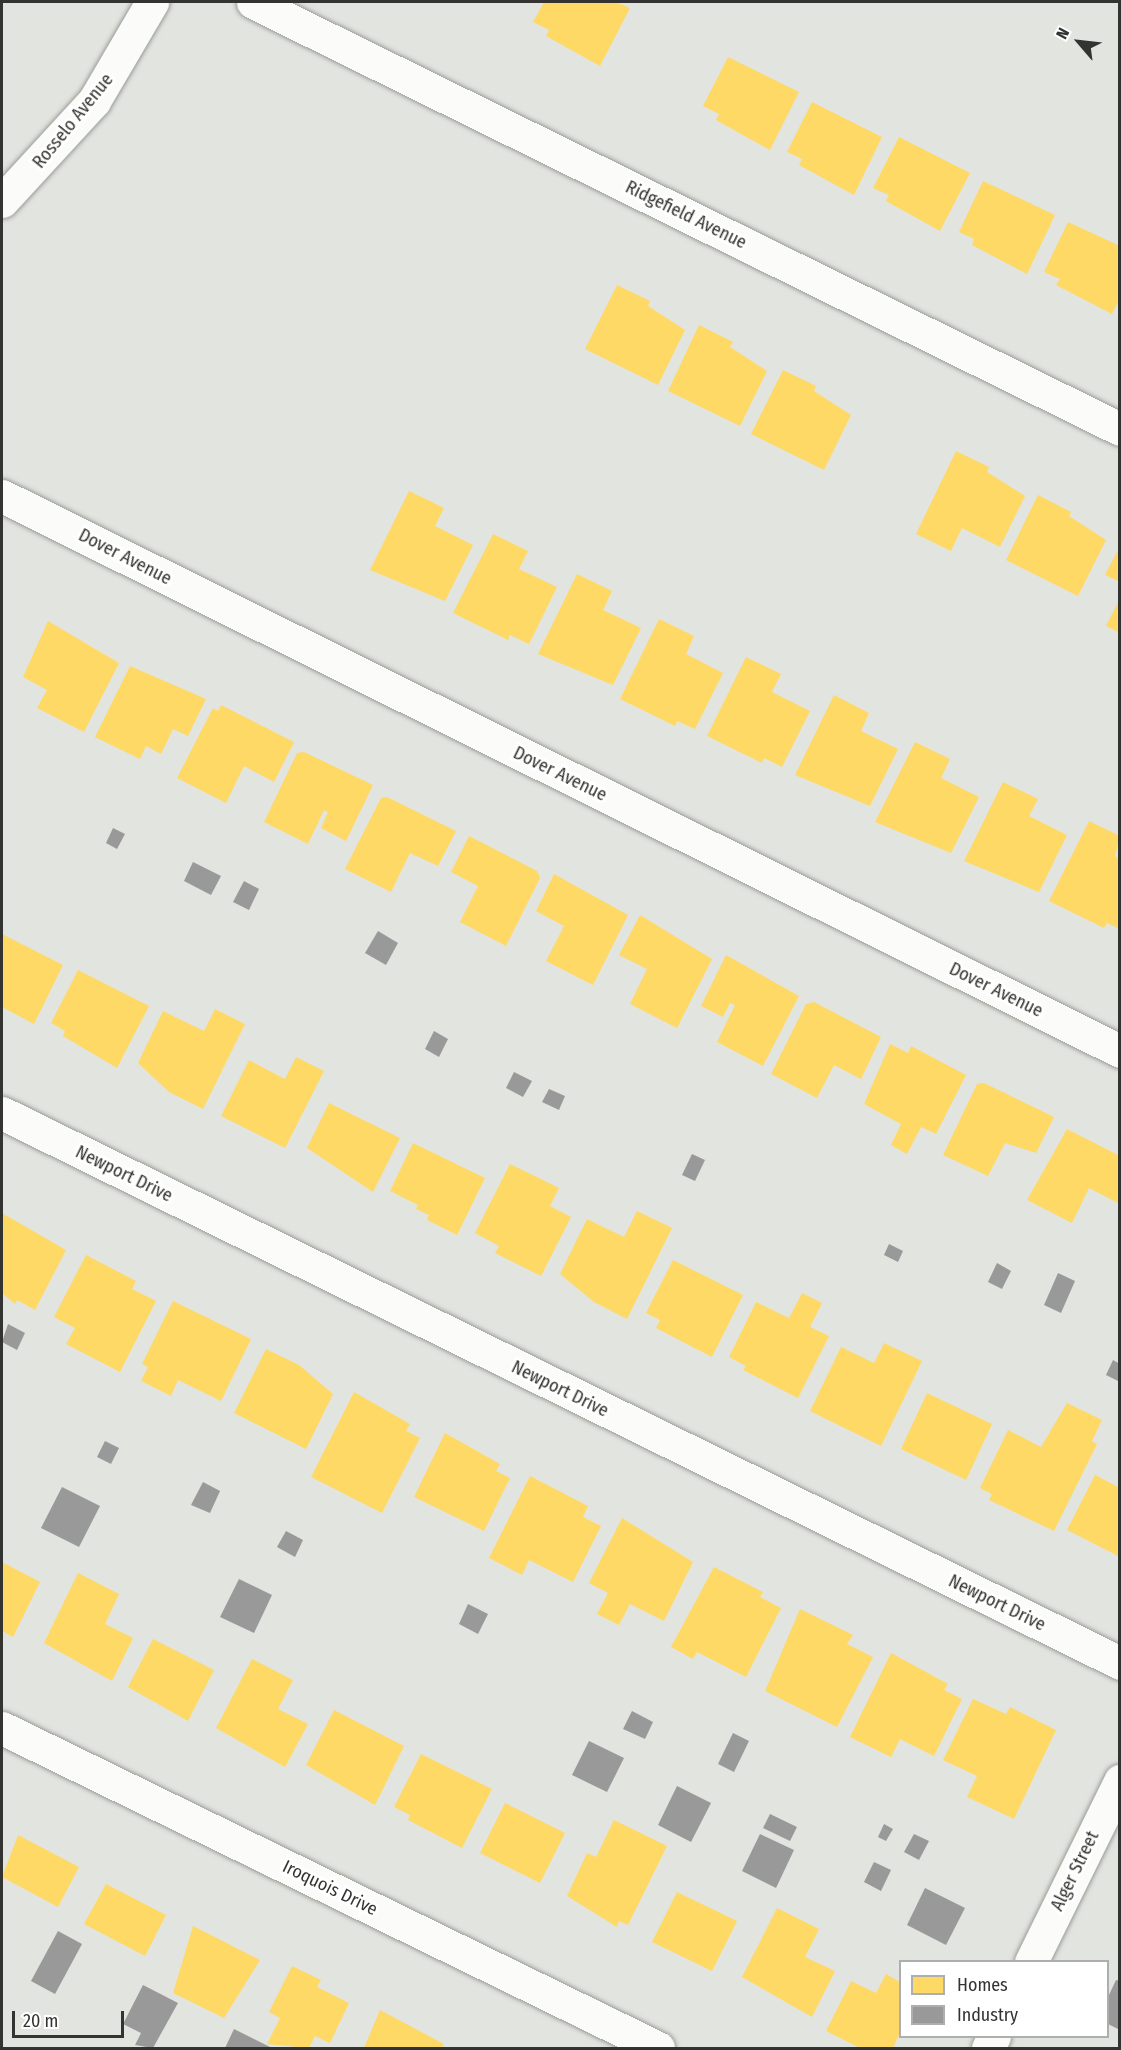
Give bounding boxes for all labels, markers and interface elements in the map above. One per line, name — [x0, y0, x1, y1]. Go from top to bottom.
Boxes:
north arrow — [1049, 12, 1109, 72]
text: N — [1052, 25, 1073, 42]
street label: Rosselo Avenue — [28, 69, 118, 173]
street label: Ridgefield Avenue — [622, 176, 750, 254]
street label: Dover Avenue — [75, 524, 175, 590]
street label: Dover Avenue — [510, 742, 610, 806]
street label: Dover Avenue — [946, 958, 1046, 1022]
street label: Newport Drive — [72, 1141, 176, 1207]
street label: Newport Drive — [508, 1356, 612, 1422]
street label: Newport Drive — [945, 1570, 1049, 1636]
street label: Alger Street — [1046, 1828, 1104, 1914]
street label: Iroquois Drive — [279, 1856, 381, 1920]
legend — [899, 1960, 1109, 2038]
text: Homes — [957, 1974, 1008, 1996]
scale bar — [15, 1999, 128, 2037]
text: Industry — [957, 2004, 1018, 2026]
text: 20 m — [23, 2010, 58, 2032]

